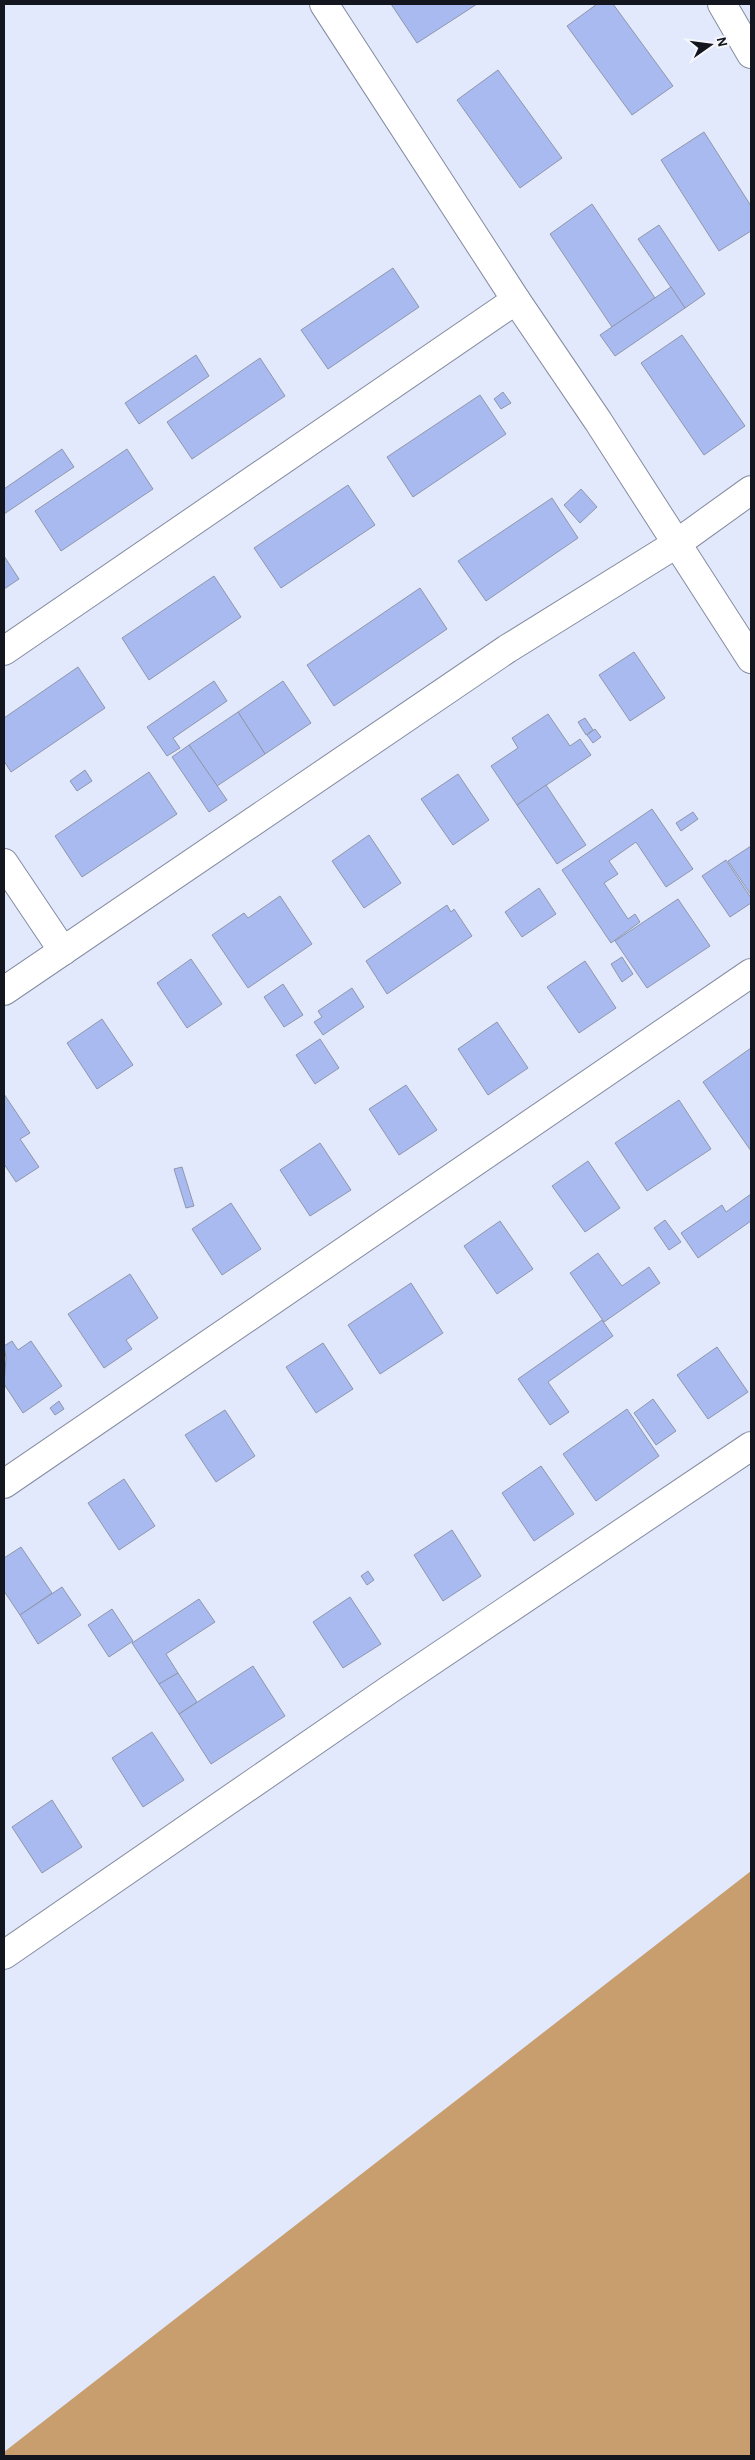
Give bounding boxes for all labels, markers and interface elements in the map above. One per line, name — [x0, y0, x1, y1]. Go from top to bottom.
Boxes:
north arrow — [685, 20, 735, 70]
text: N — [714, 36, 730, 49]

